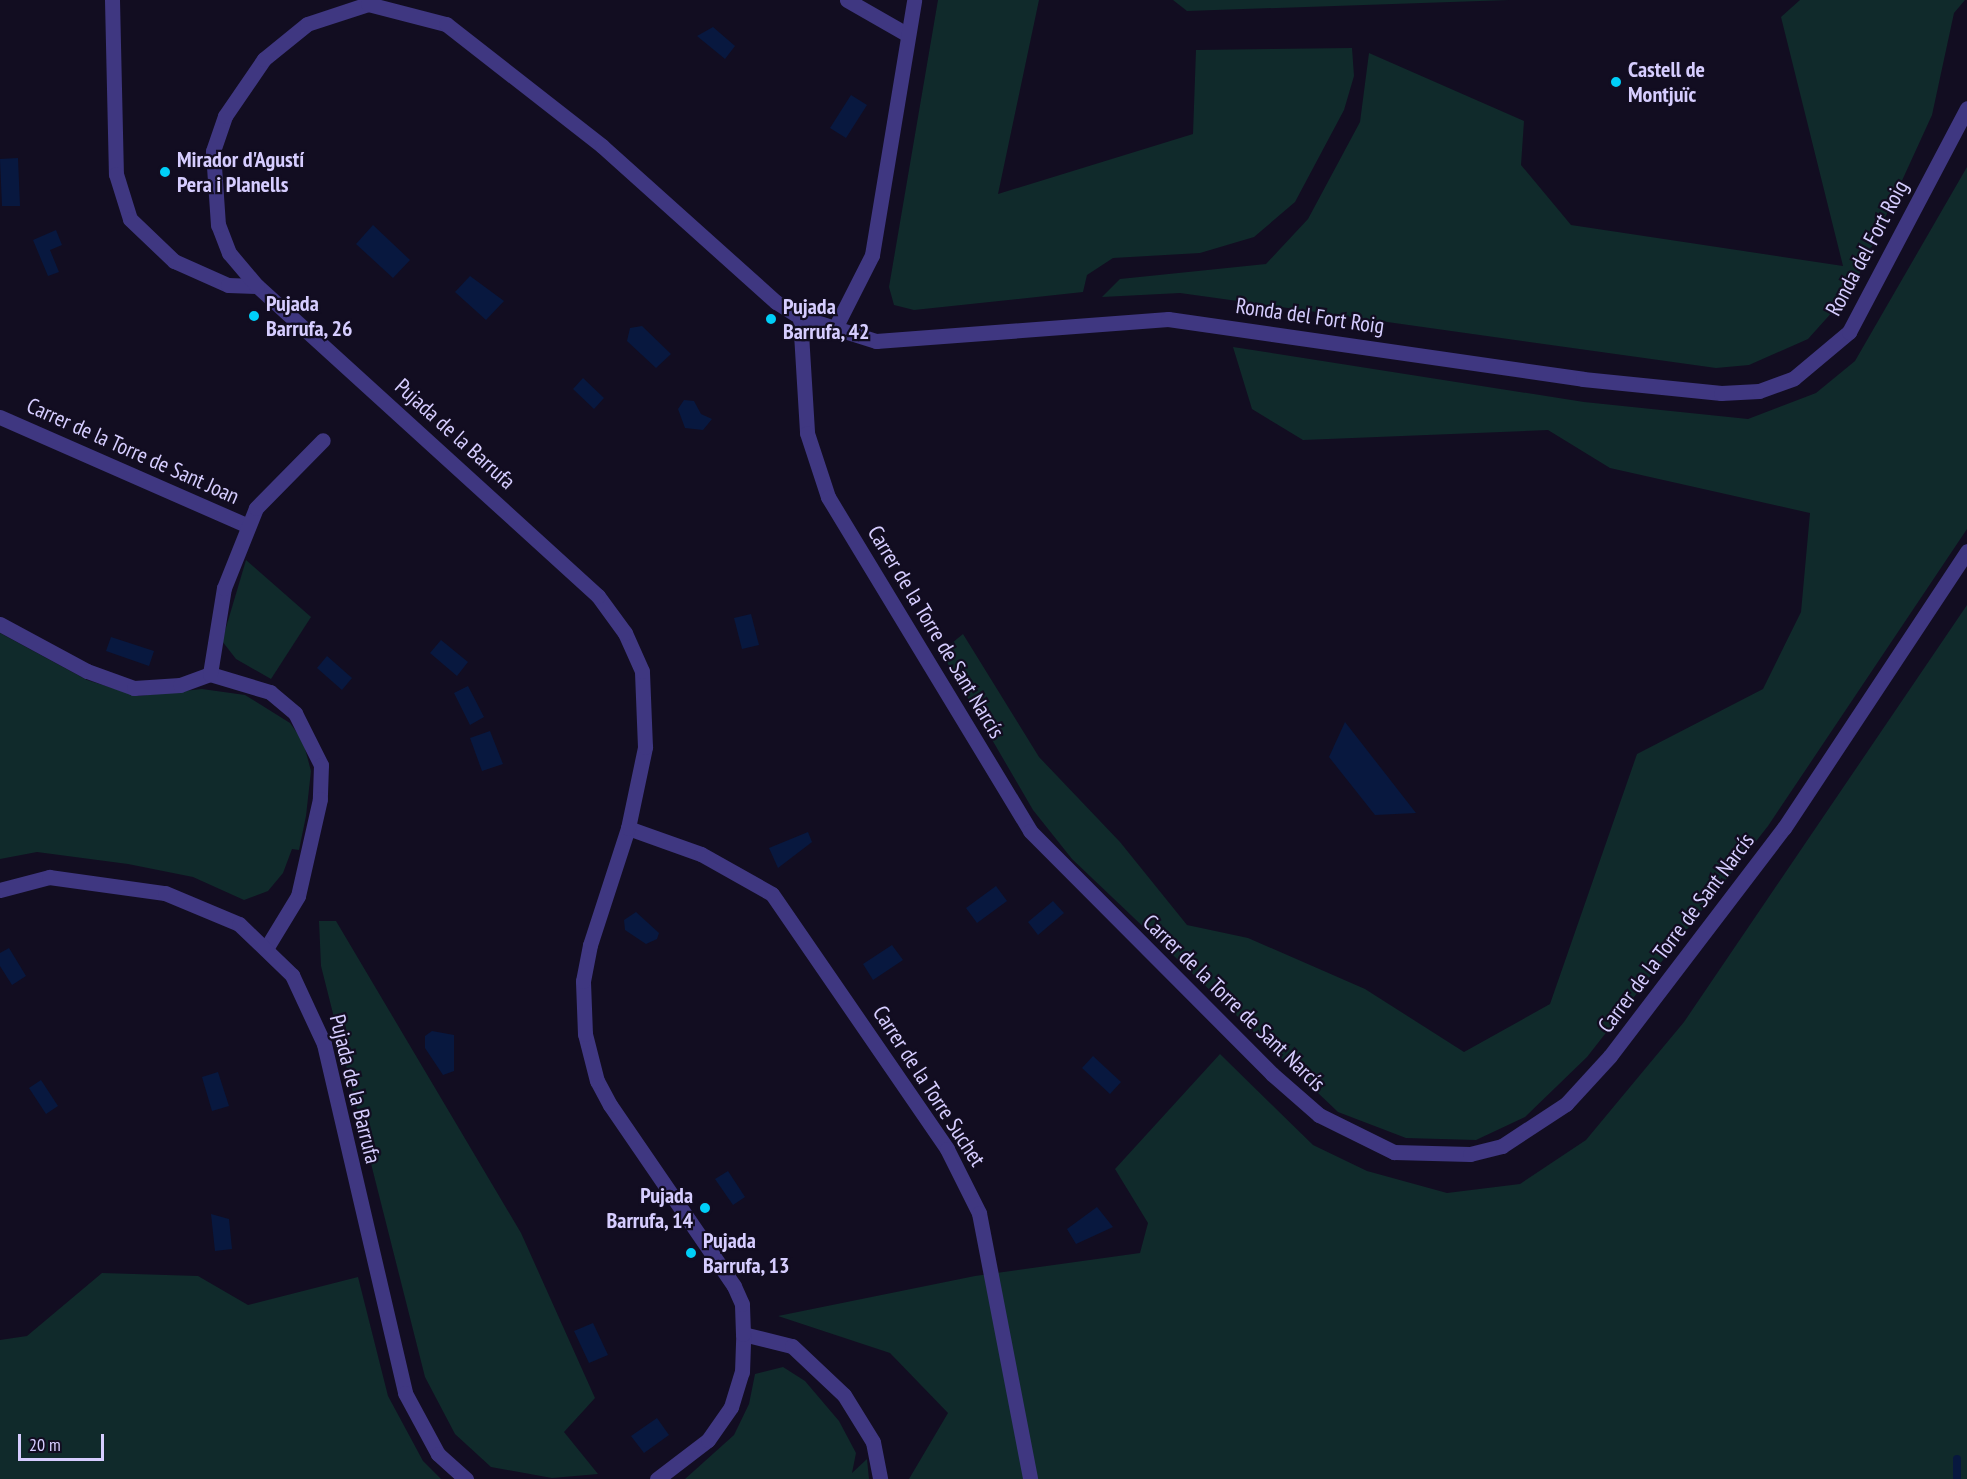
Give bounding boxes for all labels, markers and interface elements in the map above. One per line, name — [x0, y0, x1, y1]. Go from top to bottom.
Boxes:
place label: Castell de Montjuïc — [1628, 56, 1705, 107]
marker: Castell de Montjuïc — [1609, 75, 1623, 89]
place label: Mirador d'Agustí Pera i Planells — [177, 146, 304, 198]
marker: Mirador d'Agustí Pera i Planells — [158, 165, 172, 179]
street label: Ronda del Fort Roig — [1820, 176, 1914, 320]
place label: Pujada Barrufa, 26 — [266, 290, 354, 342]
place label: Pujada Barrufa, 42 — [783, 293, 871, 344]
street label: Ronda del Fort Roig — [1234, 293, 1386, 339]
marker: Pujada Barrufa, 26 — [247, 309, 261, 323]
marker: Pujada Barrufa, 42 — [764, 312, 778, 326]
street label: Pujada de la Barrufa — [390, 373, 520, 495]
street label: Carrer de la Torre de Sant Joan — [22, 392, 244, 510]
street label: Carrer de la Torre de Sant Narcís — [862, 521, 1010, 743]
street label: Carrer de la Torre de Sant Narcís — [1592, 828, 1760, 1038]
street label: Carrer de la Torre de Sant Narcís — [1137, 909, 1331, 1097]
street label: Carrer de la Torre Suchet — [867, 1000, 991, 1172]
street label: Pujada de la Barrufa — [324, 1012, 386, 1166]
place label: Pujada Barrufa, 14 — [605, 1182, 693, 1234]
marker: Pujada Barrufa, 14 — [698, 1201, 712, 1215]
place label: Pujada Barrufa, 13 — [703, 1227, 791, 1278]
marker: Pujada Barrufa, 13 — [684, 1246, 698, 1260]
scale bar — [21, 1422, 106, 1460]
text: 20 m — [29, 1433, 61, 1456]

